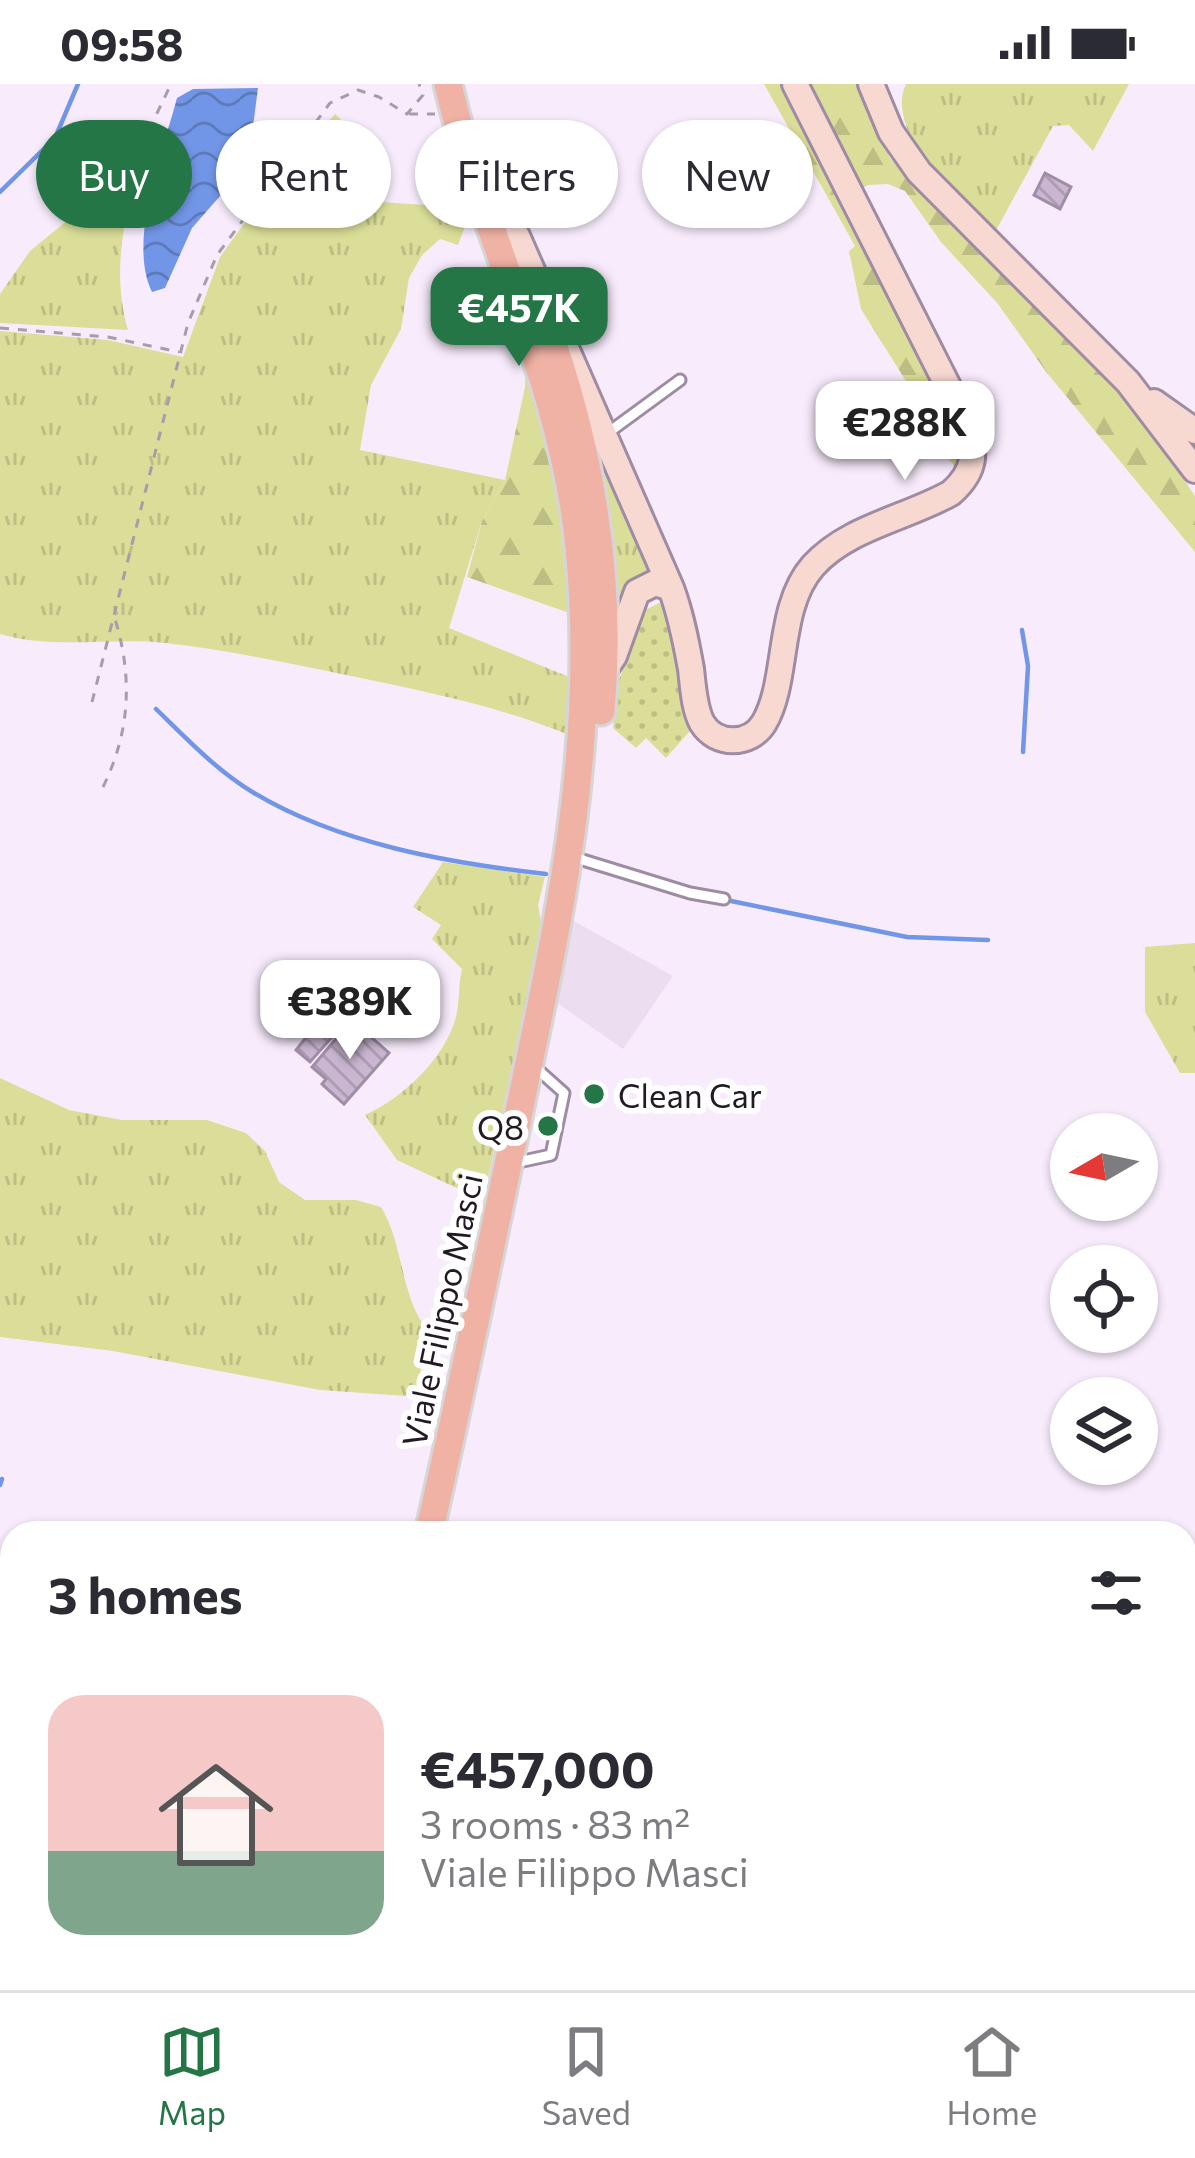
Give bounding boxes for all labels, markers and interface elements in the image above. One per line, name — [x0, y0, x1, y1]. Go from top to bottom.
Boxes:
text: 09:58 — [60, 15, 184, 70]
chip: Buy — [36, 120, 192, 228]
chip: Rent — [216, 120, 391, 228]
chip: Filters — [415, 120, 618, 228]
chip: New — [642, 120, 813, 228]
pin: €457K — [435, 267, 603, 369]
text: €457K — [458, 282, 580, 330]
pin: €288K — [821, 381, 989, 483]
text: €288K — [843, 396, 967, 444]
pin: €389K — [266, 960, 434, 1062]
text: €389K — [287, 975, 413, 1023]
place label: Clean Car — [618, 1074, 762, 1115]
marker: Clean Car — [581, 1081, 607, 1107]
place label: Q8 — [477, 1106, 524, 1147]
marker: Q8 — [535, 1113, 561, 1139]
north arrow — [1050, 1113, 1158, 1221]
map controls — [1050, 1113, 1158, 1485]
street label: Viale Filippo Masci — [392, 1170, 490, 1450]
button: locate — [1050, 1245, 1158, 1353]
button: layers — [1050, 1377, 1158, 1485]
icon: filters — [1083, 1560, 1149, 1626]
text: 3 homes — [48, 1562, 243, 1625]
text: €457,000 — [420, 1736, 655, 1799]
icon: home — [144, 1743, 288, 1887]
text: 3 rooms · 83 m² — [420, 1799, 690, 1847]
text: Viale Filippo Masci — [420, 1847, 749, 1895]
tab: Map — [158, 2019, 226, 2132]
tab: Saved — [542, 2019, 631, 2132]
tab: Home — [946, 2019, 1037, 2132]

